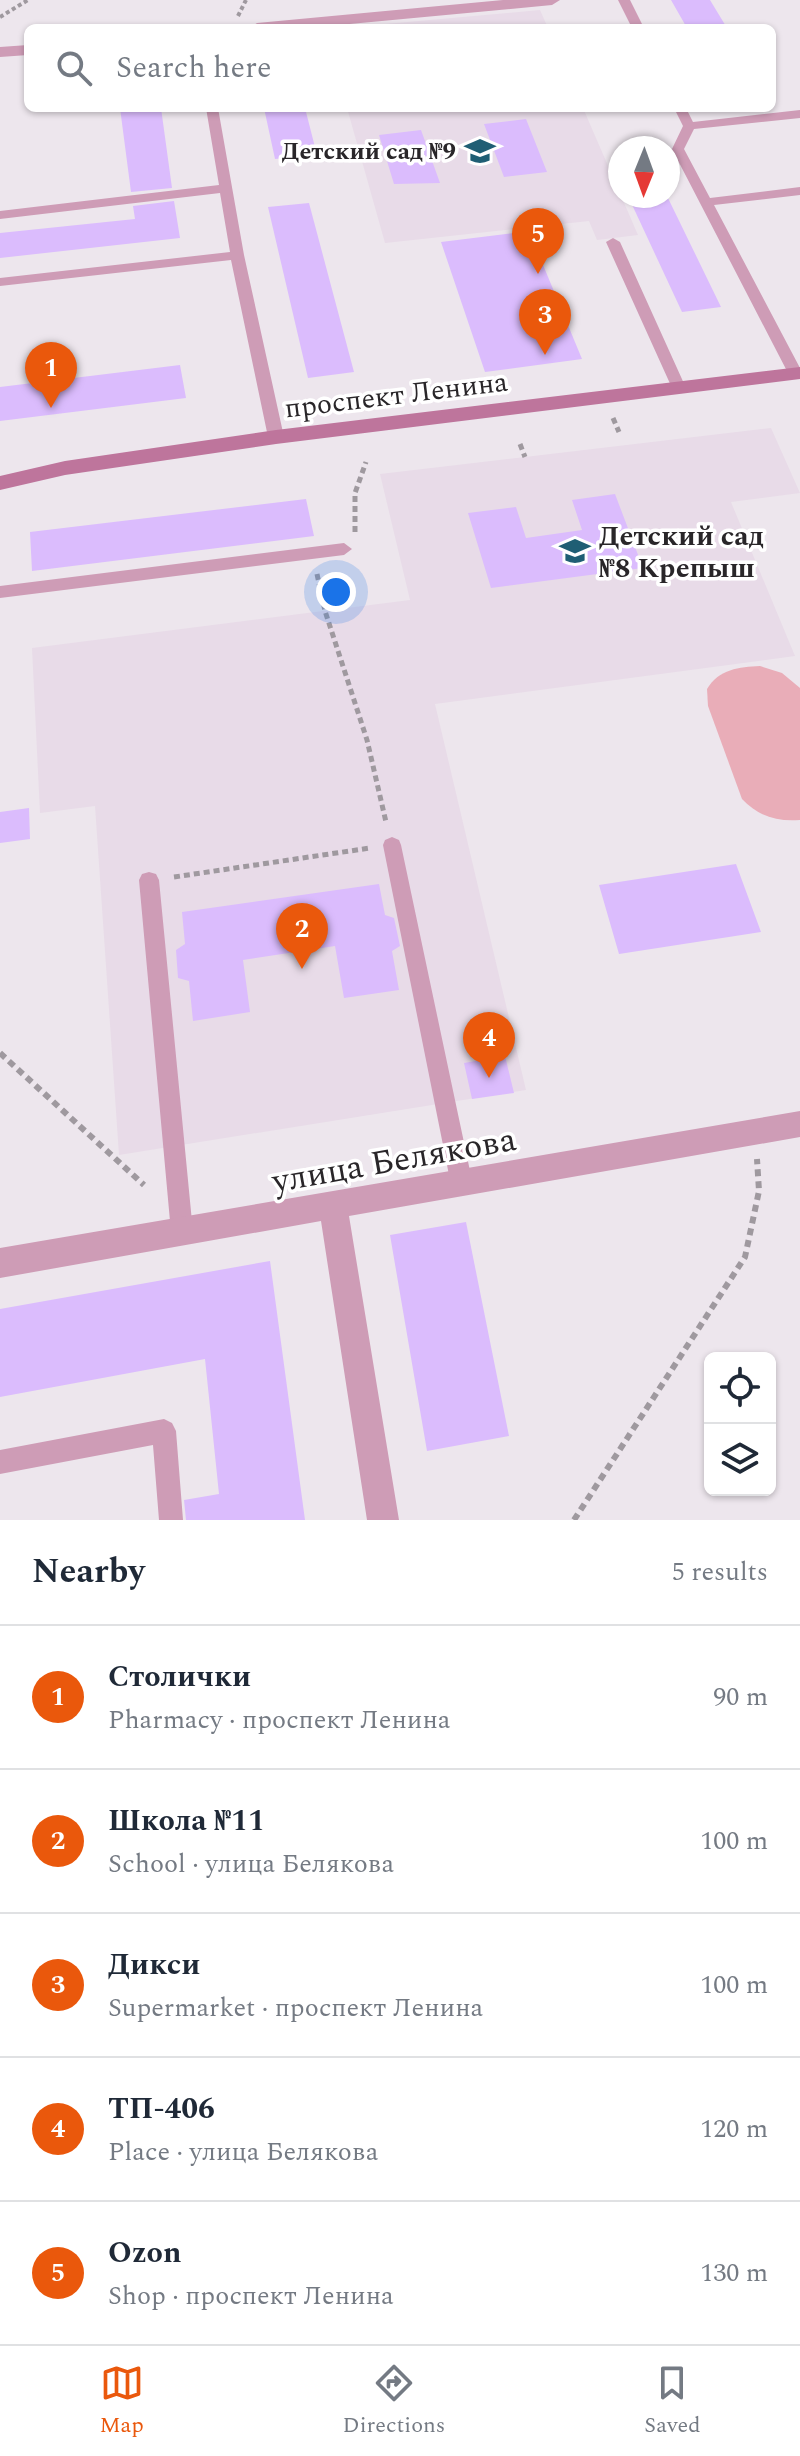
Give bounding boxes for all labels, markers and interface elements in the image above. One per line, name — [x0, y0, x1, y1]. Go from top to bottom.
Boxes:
search box — [24, 24, 776, 112]
text: Search here — [116, 45, 272, 91]
icon: search — [52, 46, 96, 90]
place label: Детский сад №9 — [282, 134, 456, 170]
school or university icon: Детский сад №9 — [463, 134, 497, 168]
north arrow — [608, 136, 680, 208]
pin: 5 — [512, 208, 564, 274]
pin: 3 — [519, 289, 571, 355]
pin: 1 — [25, 342, 77, 408]
street label: проспект Ленина — [282, 360, 511, 431]
place label: Детский сад №8 Крепыш — [599, 515, 764, 590]
school or university icon: Детский сад №8 Крепыш — [558, 534, 592, 568]
your location — [316, 572, 356, 612]
pin: 2 — [276, 903, 328, 969]
pin: 4 — [463, 1012, 515, 1078]
street label: улица Белякова — [267, 1114, 521, 1208]
map controls — [704, 1352, 776, 1496]
button: locate — [704, 1352, 776, 1424]
button: layers — [704, 1424, 776, 1496]
text: Nearby — [32, 1546, 145, 1598]
text: 5 results — [672, 1552, 768, 1592]
text: Столички — [108, 1654, 251, 1700]
text: 1 — [51, 1677, 65, 1717]
text: 90 m — [713, 1677, 768, 1717]
text: Pharmacy · проспект Ленина — [108, 1700, 451, 1740]
text: Школа №11 — [108, 1798, 265, 1844]
text: 2 — [51, 1821, 65, 1861]
text: 100 m — [700, 1821, 768, 1861]
text: School · улица Белякова — [108, 1844, 394, 1884]
text: Дикси — [108, 1942, 200, 1988]
text: 3 — [51, 1965, 65, 2005]
text: 100 m — [700, 1965, 768, 2005]
text: Supermarket · проспект Ленина — [108, 1988, 483, 2028]
text: ТП-406 — [108, 2086, 215, 2132]
text: 4 — [51, 2109, 65, 2149]
text: 120 m — [700, 2109, 768, 2149]
text: Place · улица Белякова — [108, 2132, 378, 2172]
text: Ozon — [108, 2230, 182, 2276]
text: 5 — [51, 2253, 65, 2293]
text: 130 m — [700, 2253, 768, 2293]
text: Shop · проспект Ленина — [108, 2276, 394, 2316]
tab: Map — [99, 2361, 144, 2442]
tab: Directions — [343, 2361, 445, 2442]
tab: Saved — [644, 2361, 701, 2442]

